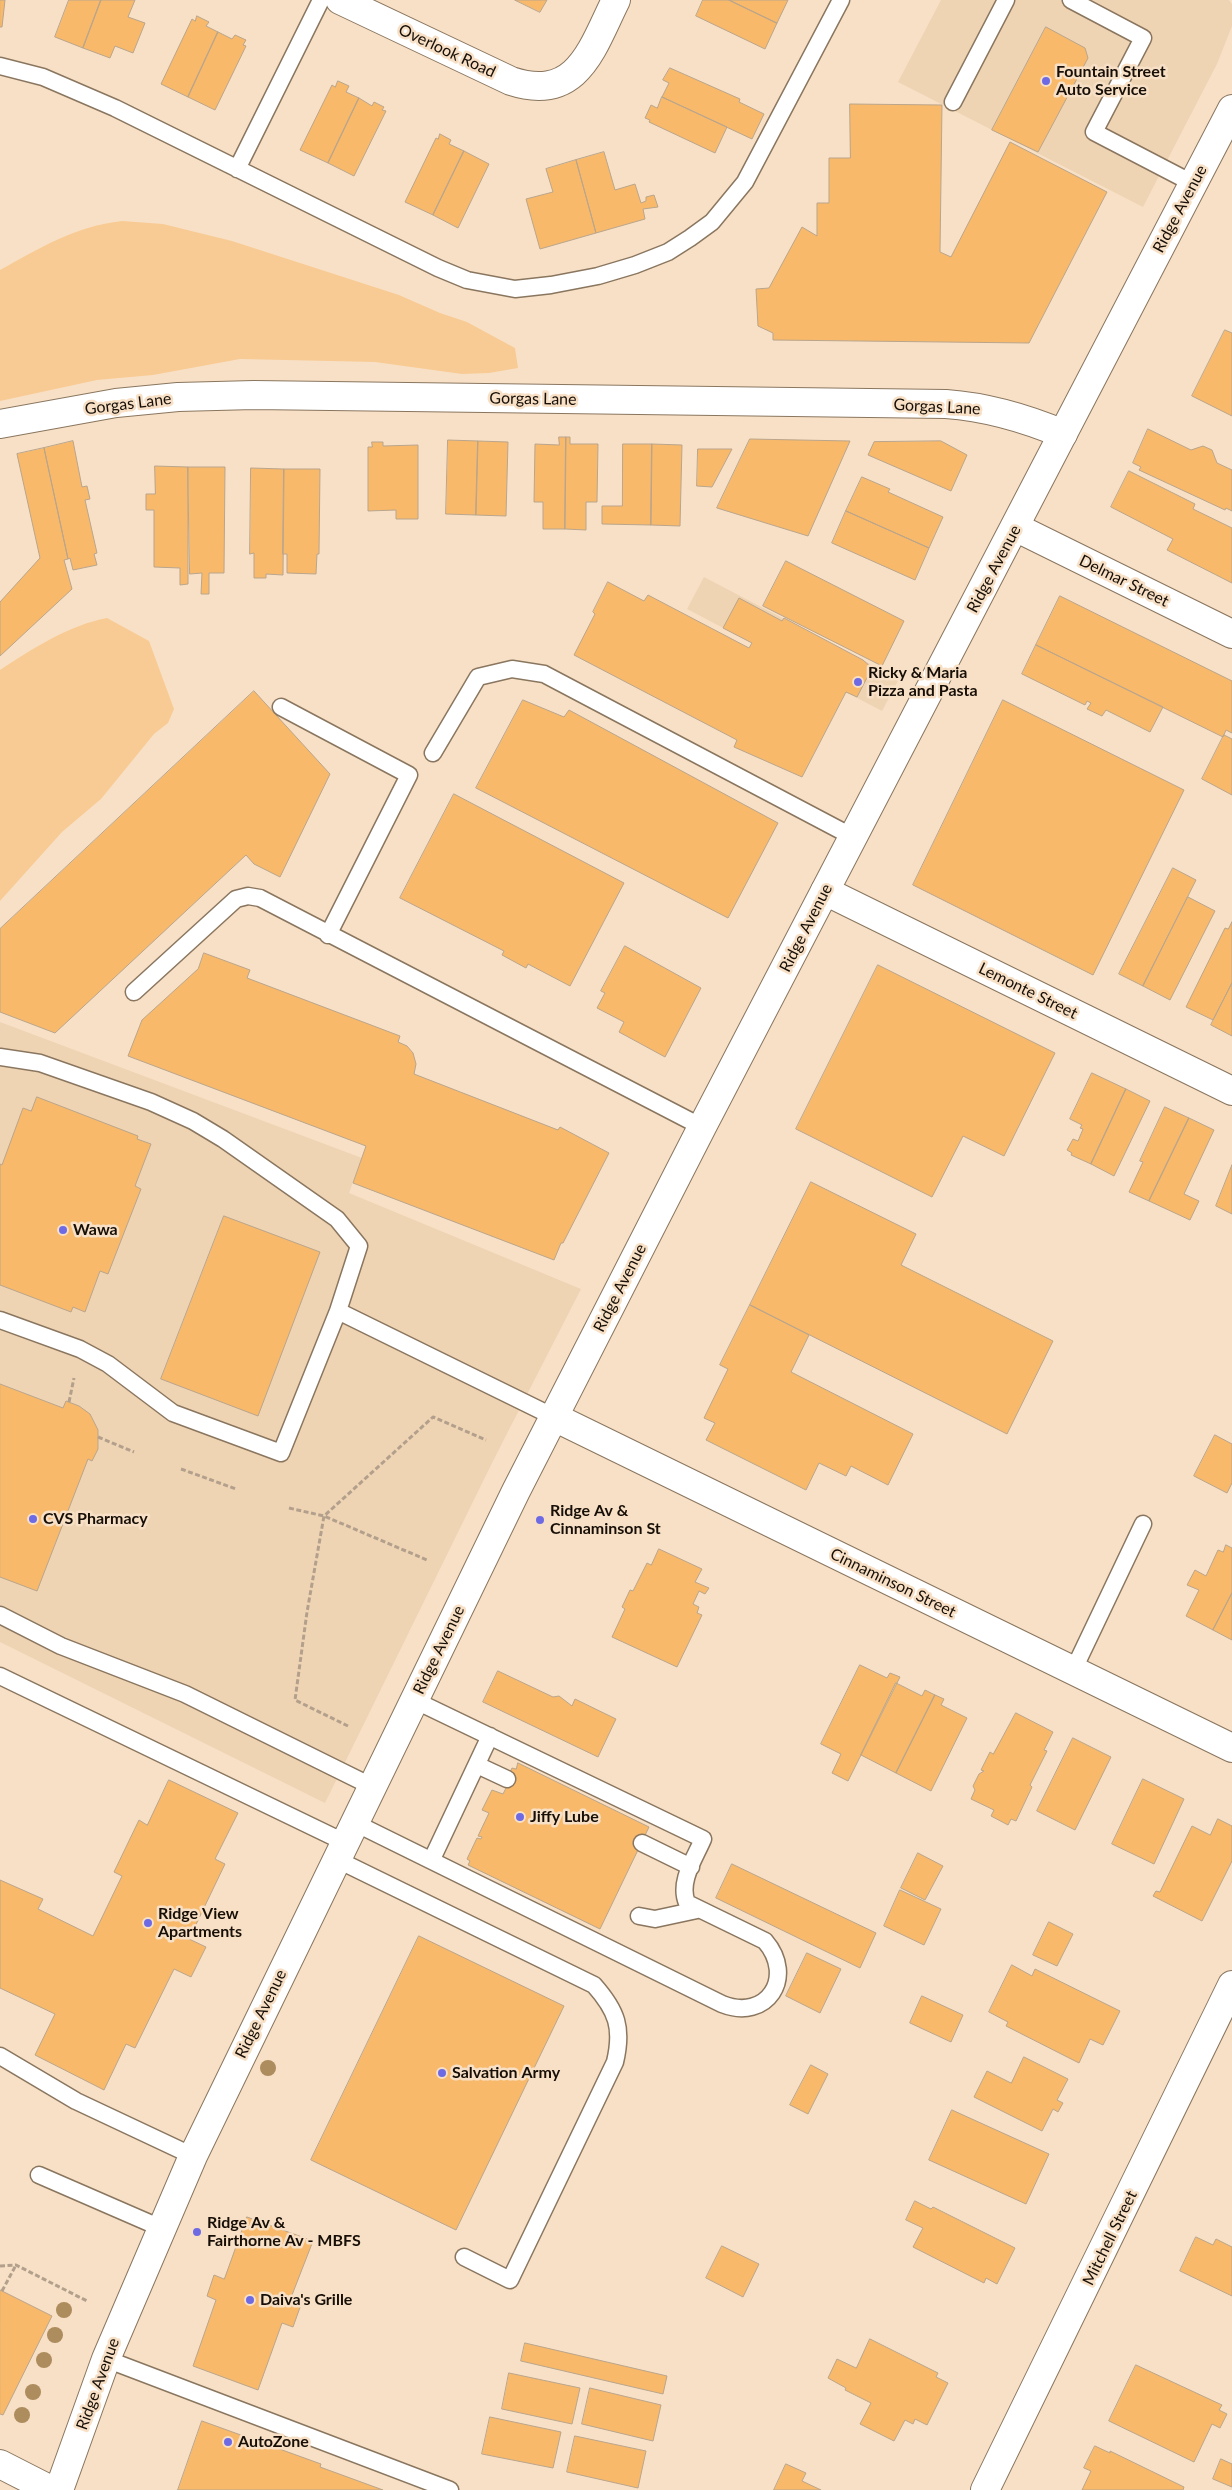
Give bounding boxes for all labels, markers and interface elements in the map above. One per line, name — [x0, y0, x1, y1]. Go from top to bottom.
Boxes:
street label: Overlook Road — [395, 20, 499, 82]
place label: Fountain Street Auto Service — [1056, 62, 1166, 100]
marker: Fountain Street Auto Service — [1040, 75, 1052, 87]
street label: Ridge Avenue — [1149, 162, 1211, 256]
street label: Gorgas Lane — [84, 389, 172, 419]
street label: Gorgas Lane — [489, 389, 577, 409]
street label: Gorgas Lane — [893, 395, 981, 419]
street label: Ridge Avenue — [963, 522, 1025, 616]
street label: Delmar Street — [1076, 551, 1172, 611]
place label: Ricky & Maria Pizza and Pasta — [868, 663, 978, 701]
marker: Ricky & Maria Pizza and Pasta — [852, 676, 864, 688]
street label: Ridge Avenue — [776, 881, 836, 975]
street label: Lemonte Street — [975, 959, 1081, 1023]
place label: Wawa — [73, 1220, 118, 1240]
marker: Wawa — [57, 1224, 69, 1236]
street label: Ridge Avenue — [590, 1241, 650, 1335]
place label: Ridge Av & Cinnaminson St — [550, 1501, 661, 1539]
place label: CVS Pharmacy — [43, 1509, 148, 1529]
marker: CVS Pharmacy — [27, 1513, 39, 1525]
marker: Ridge Av & Cinnaminson St — [534, 1514, 546, 1526]
street label: Cinnaminson Street — [827, 1544, 959, 1622]
street label: Ridge Avenue — [409, 1602, 469, 1698]
place label: Jiffy Lube — [530, 1807, 599, 1827]
marker: Jiffy Lube — [514, 1811, 526, 1823]
place label: Ridge View Apartments — [158, 1904, 242, 1942]
marker: Ridge View Apartments — [142, 1917, 154, 1929]
street label: Ridge Avenue — [231, 1966, 291, 2062]
place label: Salvation Army — [452, 2063, 560, 2083]
marker: Salvation Army — [436, 2067, 448, 2079]
street label: Mitchell Street — [1079, 2187, 1141, 2289]
place label: Ridge Av & Fairthorne Av - MBFS — [207, 2213, 361, 2251]
marker: Ridge Av & Fairthorne Av - MBFS — [191, 2226, 203, 2238]
place label: Daiva's Grille — [260, 2290, 352, 2310]
marker: Daiva's Grille — [244, 2294, 256, 2306]
street label: Ridge Avenue — [72, 2335, 124, 2433]
place label: AutoZone — [238, 2432, 309, 2452]
marker: AutoZone — [222, 2436, 234, 2448]

